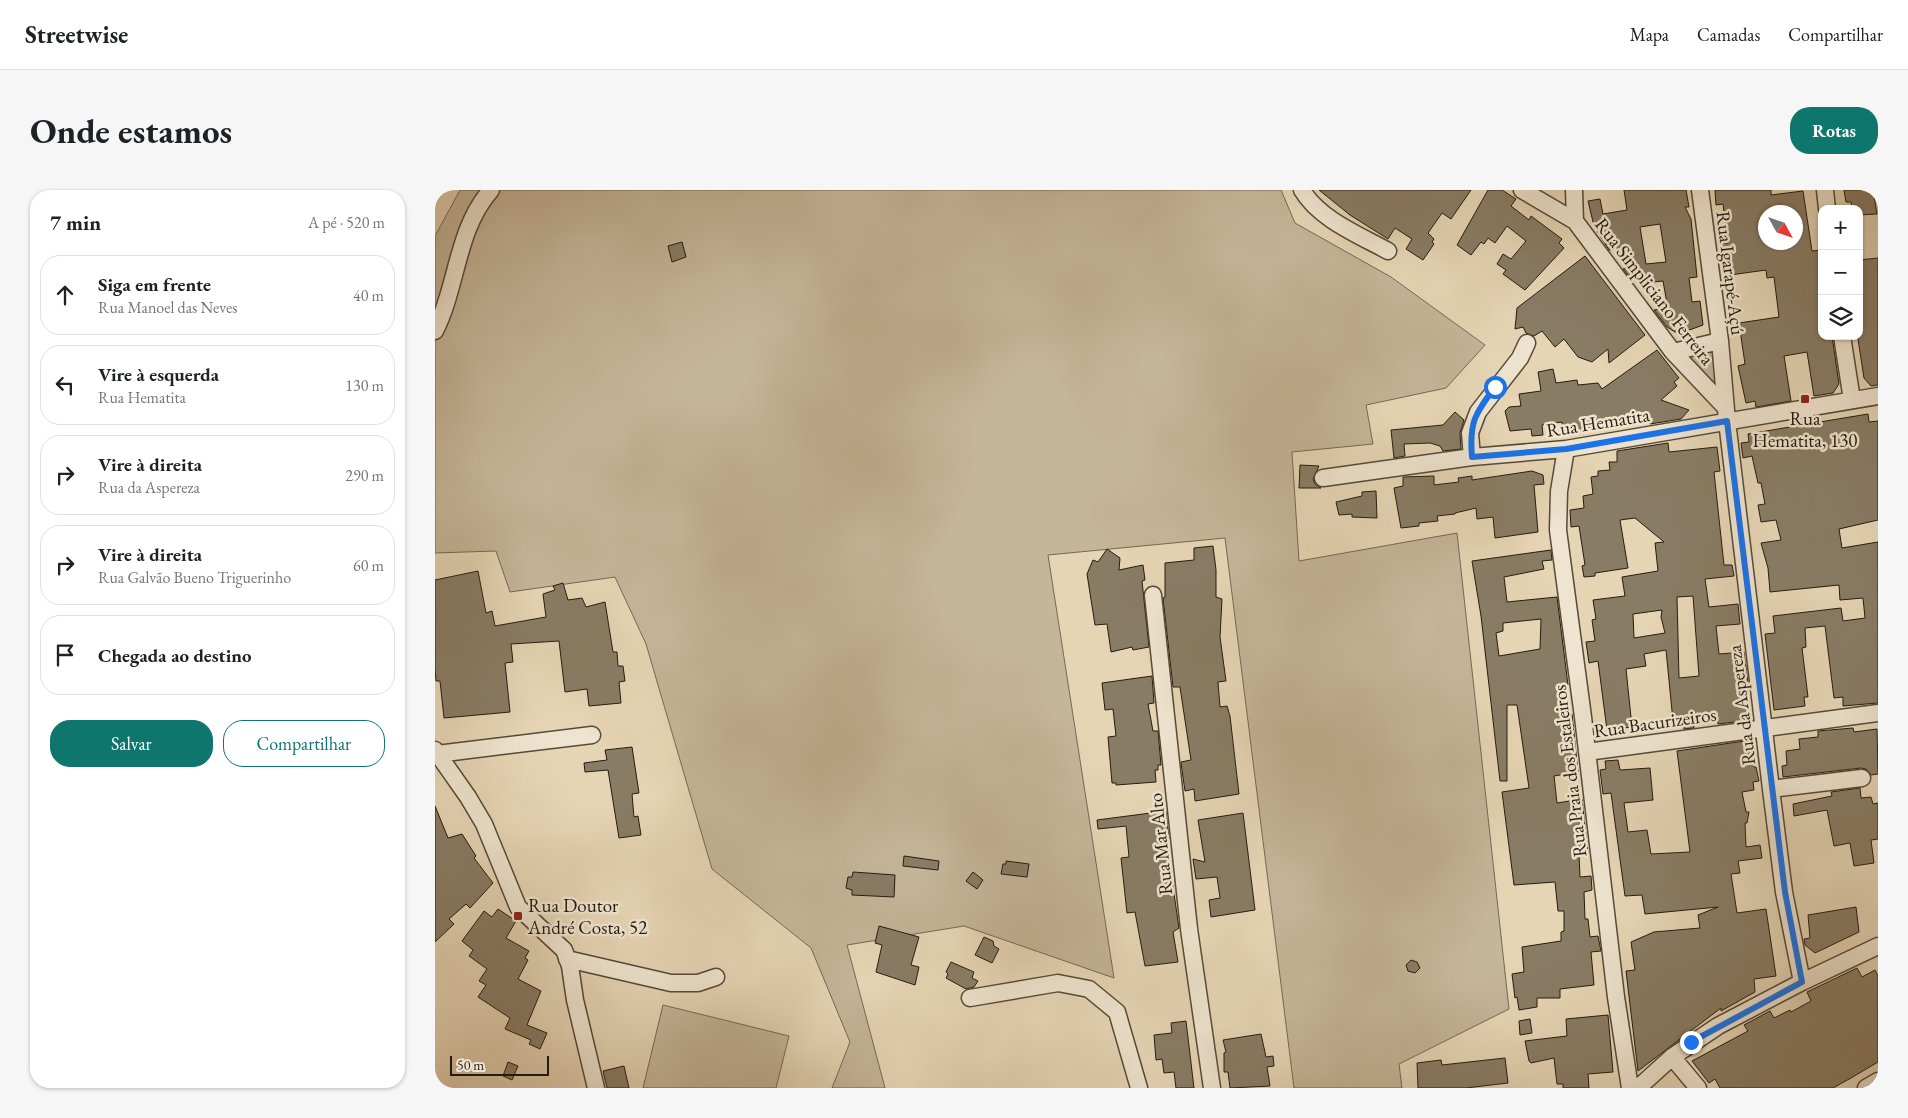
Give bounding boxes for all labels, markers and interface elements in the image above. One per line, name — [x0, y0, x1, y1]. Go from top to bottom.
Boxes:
text: Streetwise — [25, 19, 128, 50]
text: Mapa — [1630, 23, 1669, 46]
text: Camadas — [1697, 23, 1760, 46]
text: Compartilhar — [1788, 23, 1883, 46]
button: Rotas — [1790, 107, 1878, 154]
text: Onde estamos — [30, 108, 232, 153]
north arrow — [1758, 205, 1803, 250]
map controls — [1818, 205, 1863, 340]
button: + — [1818, 205, 1863, 250]
text: 7 min — [50, 209, 101, 236]
street label: Rua Igarapé-Açú — [1711, 210, 1750, 336]
text: A pé · 520 m — [308, 212, 385, 233]
street label: Rua Simpliciano Ferreira — [1589, 213, 1720, 370]
button: − — [1818, 250, 1863, 295]
text: Siga em frente — [98, 272, 211, 297]
icon: ahead — [51, 281, 79, 309]
text: 40 m — [353, 285, 384, 306]
button: layers — [1818, 295, 1863, 340]
text: Rua Manoel das Neves — [98, 297, 237, 318]
text: Vire à esquerda — [98, 362, 219, 387]
icon: left — [51, 371, 79, 399]
text: 130 m — [345, 375, 384, 396]
route start — [1484, 376, 1507, 399]
text: Rua Hematita — [98, 387, 186, 408]
marker: Rua Hematita, 130 — [1799, 393, 1811, 405]
street label: Rua Hematita — [1545, 402, 1652, 443]
place label: Rua Hematita, 130 — [1753, 406, 1857, 453]
text: Vire à direita — [98, 452, 202, 477]
icon: right — [51, 461, 79, 489]
text: 290 m — [345, 465, 384, 486]
text: Rua da Aspereza — [98, 477, 200, 498]
text: Vire à direita — [98, 542, 202, 567]
icon: right — [51, 551, 79, 579]
text: 60 m — [353, 555, 384, 576]
text: Rua Galvão Bueno Triguerinho — [98, 567, 291, 588]
icon: arrive — [51, 641, 79, 669]
text: Chegada ao destino — [98, 643, 252, 668]
street label: Rua da Aspereza — [1722, 643, 1761, 767]
street label: Rua Praia dos Estaleiros — [1547, 683, 1592, 858]
street label: Rua Bacurizeiros — [1592, 702, 1718, 743]
button: Salvar — [50, 720, 213, 767]
button: Compartilhar — [223, 720, 385, 767]
street label: Rua Mar Alto — [1143, 792, 1178, 896]
place label: Rua Doutor André Costa, 52 — [527, 893, 647, 940]
marker: Rua Doutor André Costa, 52 — [512, 910, 524, 922]
route end — [1680, 1031, 1703, 1054]
scale bar — [450, 1053, 549, 1076]
text: 50 m — [457, 1056, 484, 1074]

